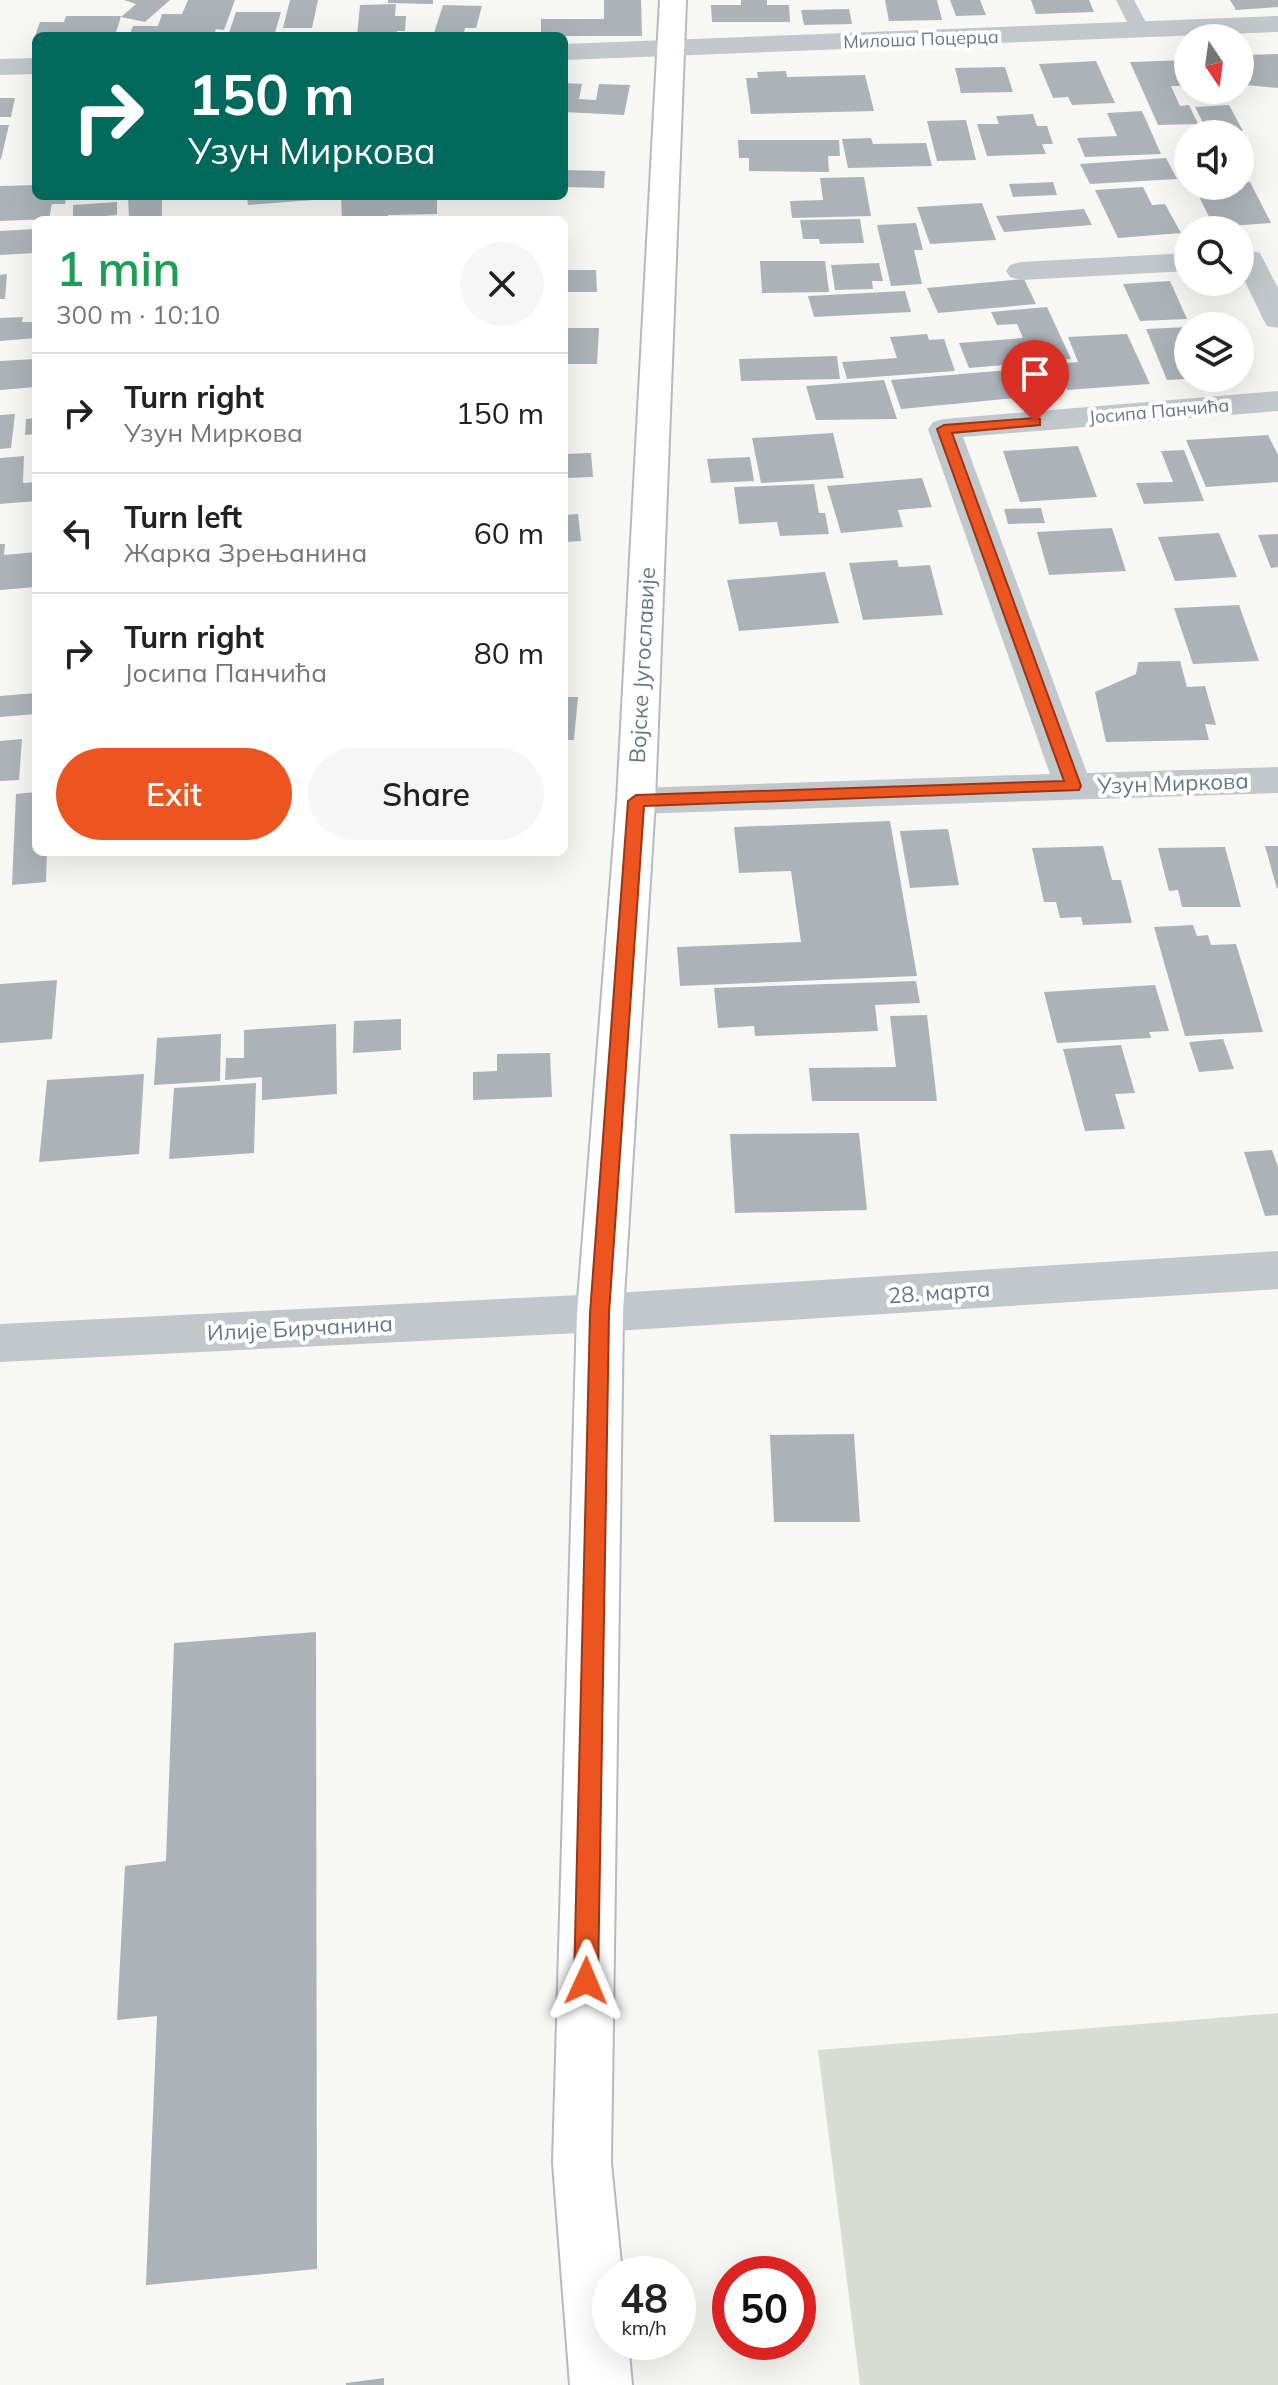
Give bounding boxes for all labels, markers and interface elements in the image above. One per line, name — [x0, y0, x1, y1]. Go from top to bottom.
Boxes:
north arrow — [1174, 24, 1254, 104]
map controls — [1174, 24, 1254, 392]
street label: Милоша Поцерца — [843, 25, 999, 53]
text: 150 m — [188, 59, 355, 129]
icon: right — [56, 64, 160, 168]
button: sound — [1174, 120, 1254, 200]
text: Узун Миркова — [188, 128, 436, 173]
button: search — [1174, 216, 1254, 296]
text: 1 min — [56, 238, 181, 298]
button: close — [460, 242, 544, 326]
text: 300 m · 10:10 — [56, 298, 220, 331]
button: layers — [1174, 312, 1254, 392]
pin — [1001, 340, 1069, 422]
icon: arrive — [1013, 352, 1057, 396]
text: Turn right — [124, 378, 264, 416]
icon: right — [56, 391, 100, 435]
street label: Јосипа Панчића — [1088, 393, 1230, 429]
text: 150 m — [456, 394, 544, 432]
text: Узун Миркова — [124, 416, 303, 449]
text: Turn left — [124, 498, 242, 536]
icon: left — [56, 511, 100, 555]
text: 60 m — [474, 514, 544, 552]
text: Жарка Зрењанина — [124, 536, 367, 569]
street label: Војске Југославије — [623, 566, 661, 764]
text: Turn right — [124, 618, 264, 656]
icon: right — [56, 631, 100, 675]
text: 80 m — [474, 634, 544, 672]
text: Јосипа Панчића — [124, 656, 327, 689]
button: Exit — [56, 748, 292, 840]
button: Share — [308, 748, 544, 840]
street label: Узун Миркова — [1096, 766, 1249, 800]
street label: 28. марта — [887, 1274, 991, 1310]
street label: Илије Бирчанина — [206, 1309, 394, 1347]
position arrow — [544, 1939, 628, 2023]
speed limit sign: 50 — [712, 2256, 816, 2360]
text: 48 — [620, 2273, 668, 2323]
text: km/h — [621, 2315, 667, 2340]

